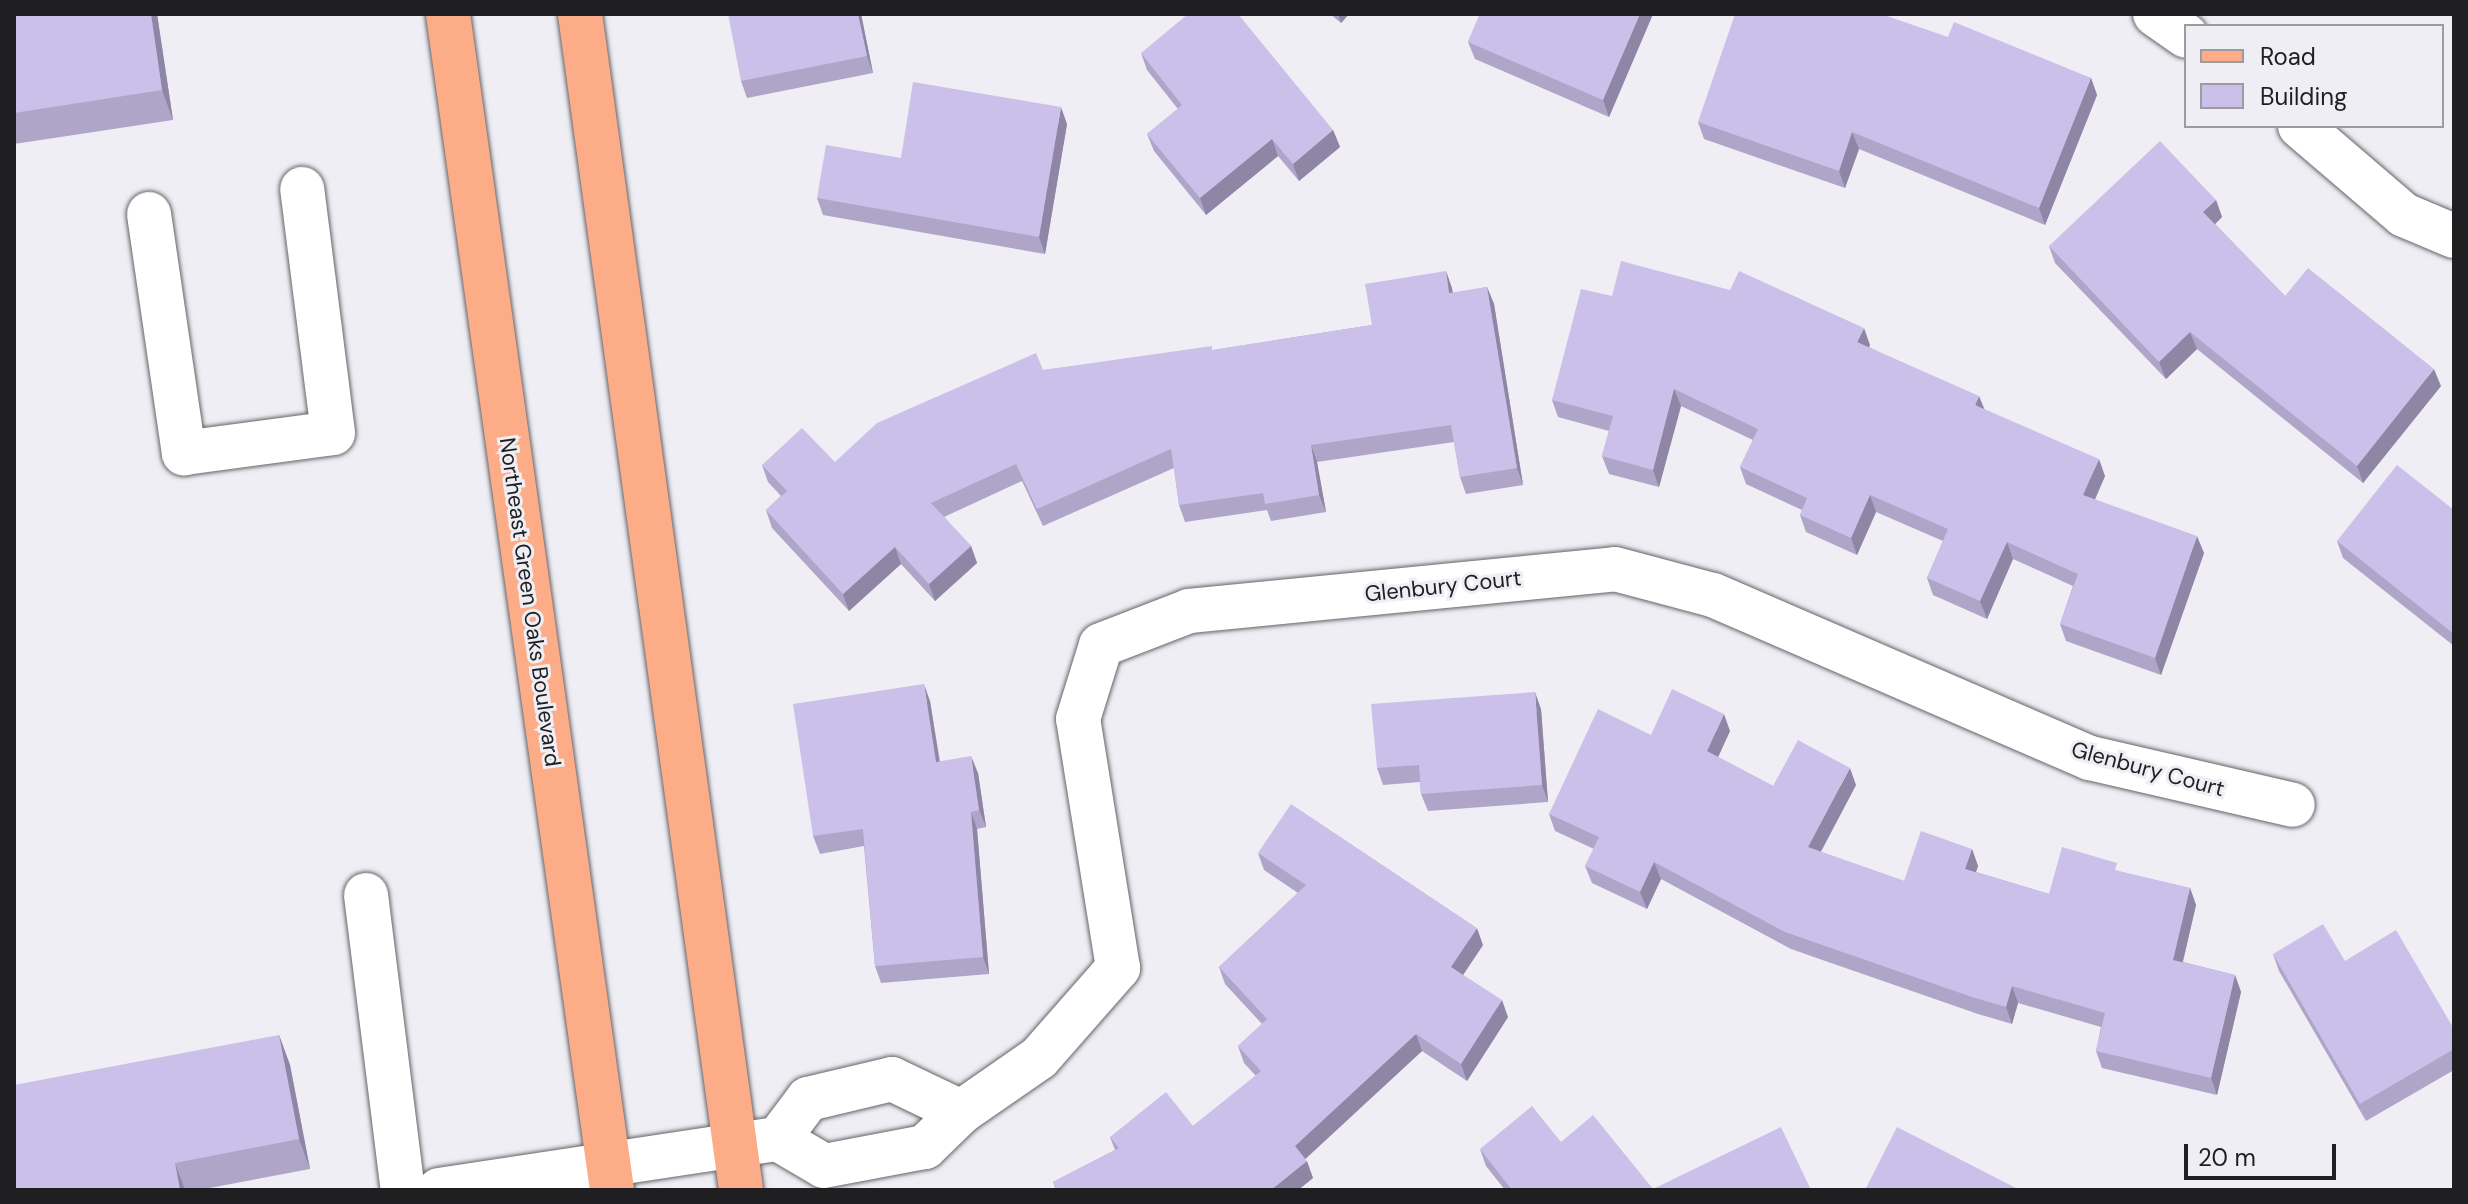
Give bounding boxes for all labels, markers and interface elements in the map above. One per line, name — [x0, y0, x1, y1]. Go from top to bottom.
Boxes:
legend — [2184, 24, 2444, 128]
text: Road — [2260, 41, 2316, 72]
text: Building — [2260, 81, 2347, 112]
street label: Northeast Green Oaks Boulevard — [494, 436, 566, 768]
street label: Glenbury Court — [1363, 565, 1523, 607]
street label: Glenbury Court — [2069, 736, 2227, 802]
scale bar — [2188, 1128, 2340, 1178]
text: 20 m — [2198, 1142, 2256, 1173]

